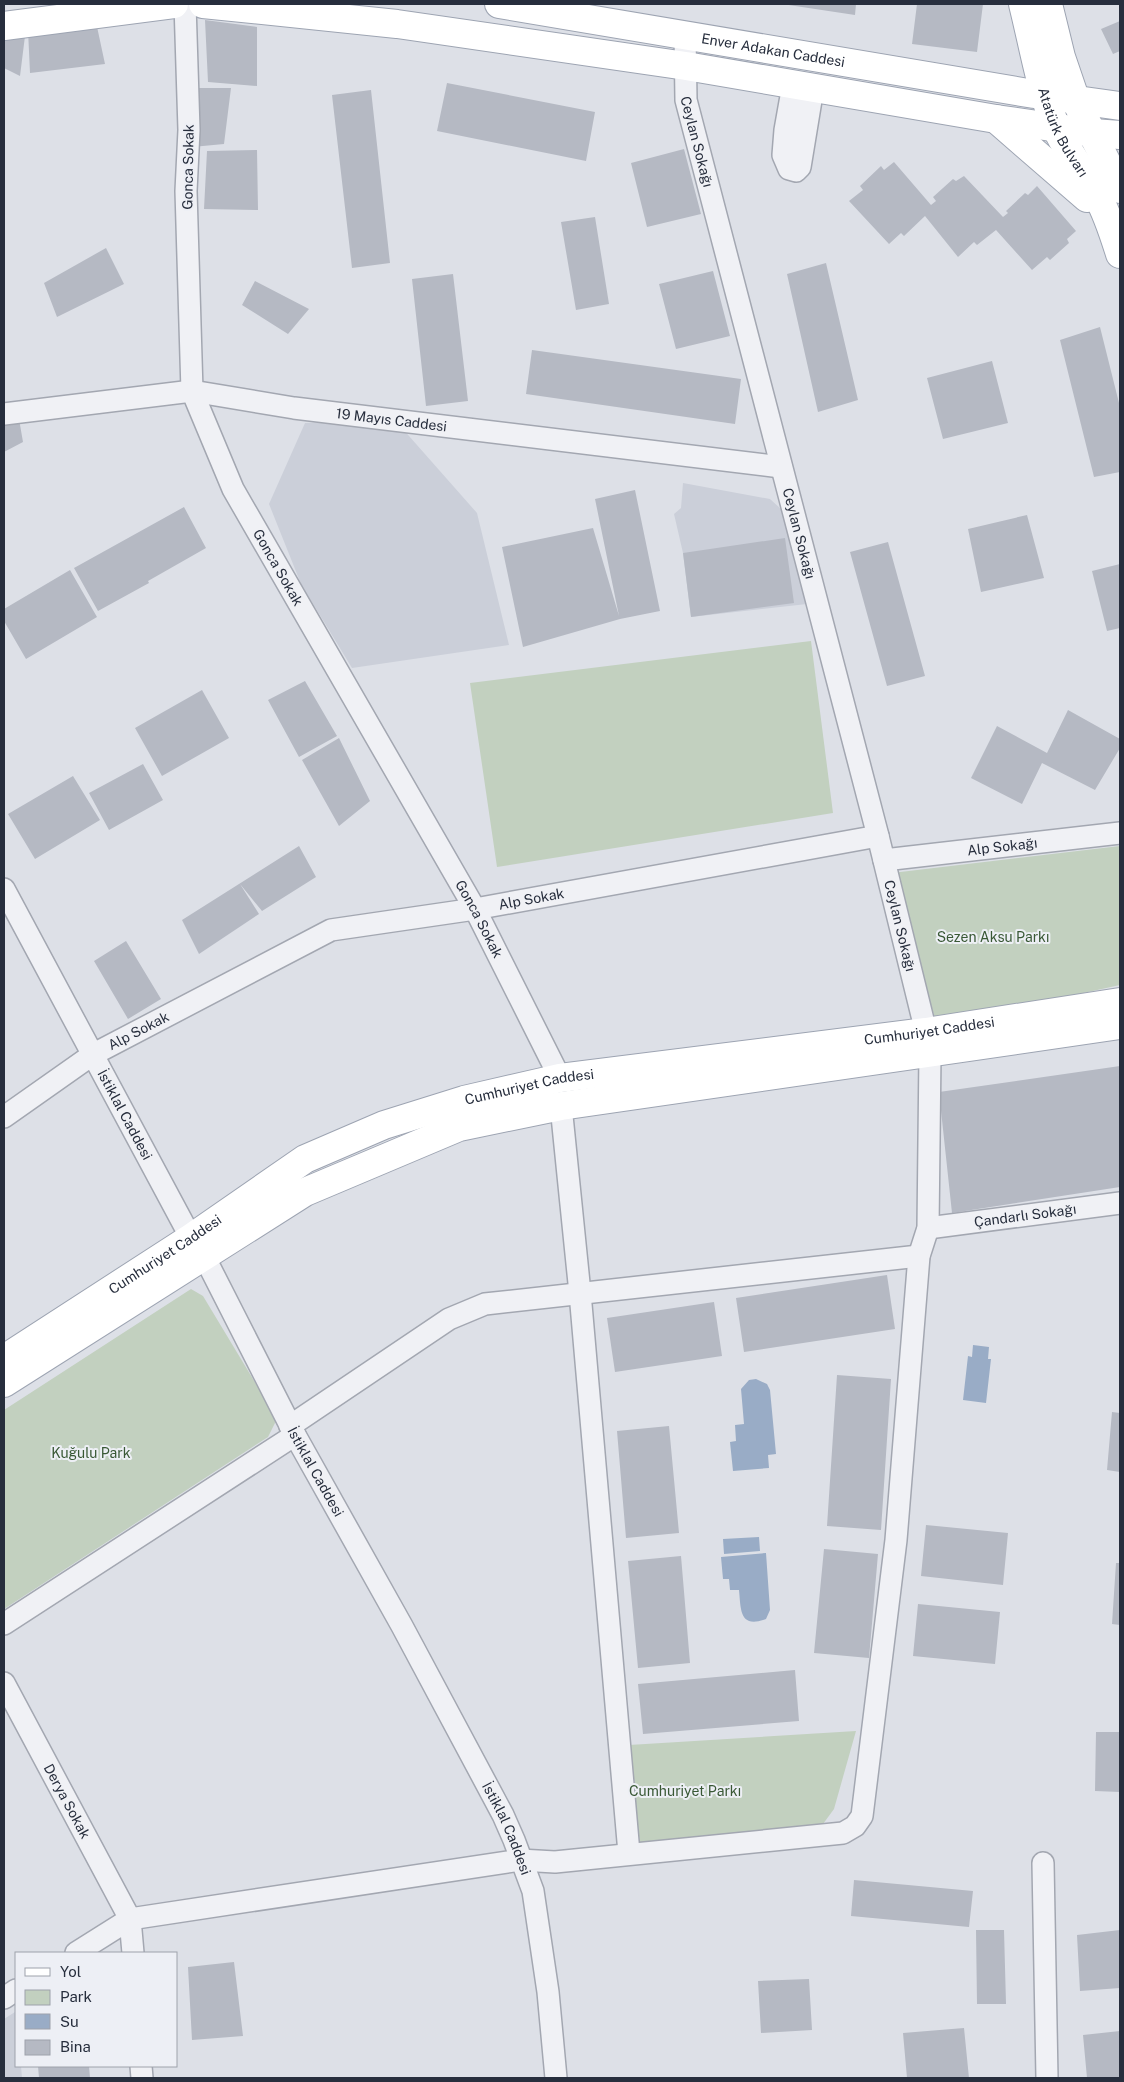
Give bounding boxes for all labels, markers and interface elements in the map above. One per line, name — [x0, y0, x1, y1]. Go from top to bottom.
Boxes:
street label: Enver Adakan Caddesi — [700, 30, 846, 70]
street label: Atatürk Bulvarı — [1035, 86, 1091, 180]
street label: Ceylan Sokağı — [677, 94, 716, 189]
street label: Gonca Sokak — [179, 124, 197, 210]
street label: 19 Mayıs Caddesi — [335, 405, 448, 434]
street label: Ceylan Sokağı — [780, 486, 819, 581]
street label: Gonca Sokak — [250, 526, 307, 609]
street label: Alp Sokağı — [966, 835, 1038, 858]
street label: Gonca Sokak — [452, 877, 506, 961]
street label: Ceylan Sokağı — [881, 879, 919, 973]
street label: Alp Sokak — [497, 885, 565, 913]
park label: Sezen Aksu Parkı — [937, 929, 1049, 945]
street label: Alp Sokak — [105, 1008, 172, 1053]
street label: Cumhuriyet Caddesi — [863, 1014, 996, 1048]
street label: İstiklal Caddesi — [94, 1066, 156, 1162]
street label: Cumhuriyet Caddesi — [463, 1066, 595, 1108]
street label: Çandarlı Sokağı — [973, 1201, 1077, 1230]
street label: Cumhuriyet Caddesi — [106, 1211, 224, 1297]
street label: İstiklal Caddesi — [284, 1423, 347, 1519]
park label: Kuğulu Park — [51, 1445, 131, 1461]
street label: Derya Sokak — [41, 1761, 94, 1841]
street label: İstiklal Caddesi — [479, 1778, 534, 1877]
park label: Cumhuriyet Parkı — [629, 1783, 741, 1799]
legend — [15, 1952, 178, 2067]
text: Yol — [60, 1963, 81, 1980]
text: Park — [60, 1988, 92, 2005]
text: Su — [60, 2013, 79, 2030]
text: Bina — [60, 2038, 91, 2055]

